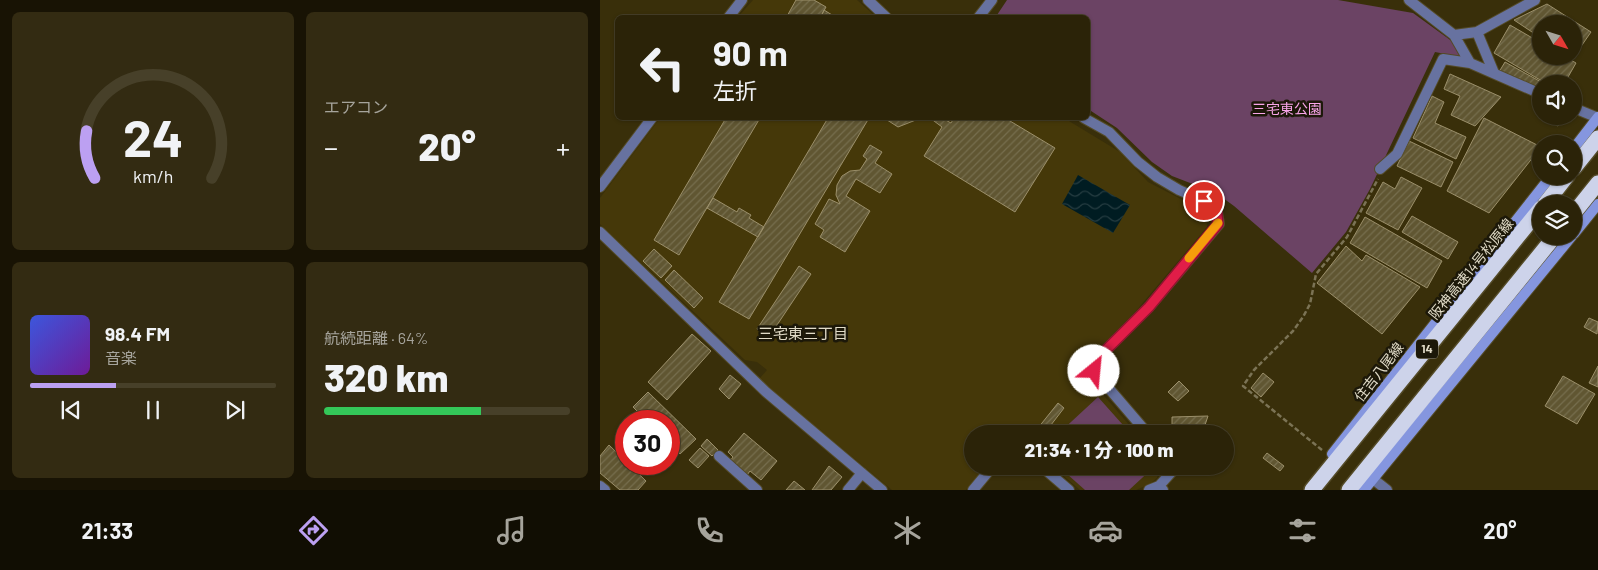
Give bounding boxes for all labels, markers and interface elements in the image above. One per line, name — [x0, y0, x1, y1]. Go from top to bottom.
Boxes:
north arrow — [1532, 15, 1582, 65]
map controls — [1532, 15, 1582, 245]
text: 90 m — [713, 31, 788, 73]
icon: left — [630, 35, 695, 100]
button: sound — [1532, 75, 1582, 125]
text: 左折 — [713, 77, 757, 103]
text: エアコン — [324, 97, 388, 116]
park label: 三宅東公園 — [1252, 100, 1322, 117]
text: 24 — [123, 105, 183, 167]
text: 20° — [418, 123, 476, 169]
text: − — [324, 130, 338, 164]
text: + — [556, 130, 570, 164]
button: search — [1532, 135, 1582, 185]
text: km/h — [133, 165, 173, 187]
pin — [1183, 180, 1225, 222]
icon: arrive — [1190, 187, 1218, 215]
button: layers — [1532, 195, 1582, 245]
street label: 阪神高速14号松原線 — [1425, 215, 1516, 322]
text: 98.4 FM — [105, 322, 170, 345]
district label: 三宅東三丁目 — [758, 324, 848, 342]
text: 航続距離 · 64% — [324, 328, 428, 347]
street label: 住吉八尾線 — [1350, 339, 1407, 405]
road number: 14 — [1416, 339, 1438, 358]
position arrow — [1067, 344, 1119, 396]
text: 音楽 — [105, 348, 137, 367]
text: 320 km — [324, 354, 448, 400]
icon: previous — [57, 396, 85, 424]
icon: pause — [139, 396, 167, 424]
icon: next — [221, 396, 249, 424]
speed limit sign: 30 — [615, 410, 680, 475]
text: 21:34 · 1 分 · 100 m — [1024, 438, 1174, 461]
icon: directions — [296, 513, 331, 548]
icon: music — [494, 513, 529, 548]
icon: phone — [692, 513, 727, 548]
icon: climate — [890, 513, 925, 548]
icon: car — [1088, 513, 1123, 548]
icon: filters — [1285, 513, 1320, 548]
text: 21:33 — [81, 517, 133, 543]
text: 20° — [1483, 517, 1516, 543]

